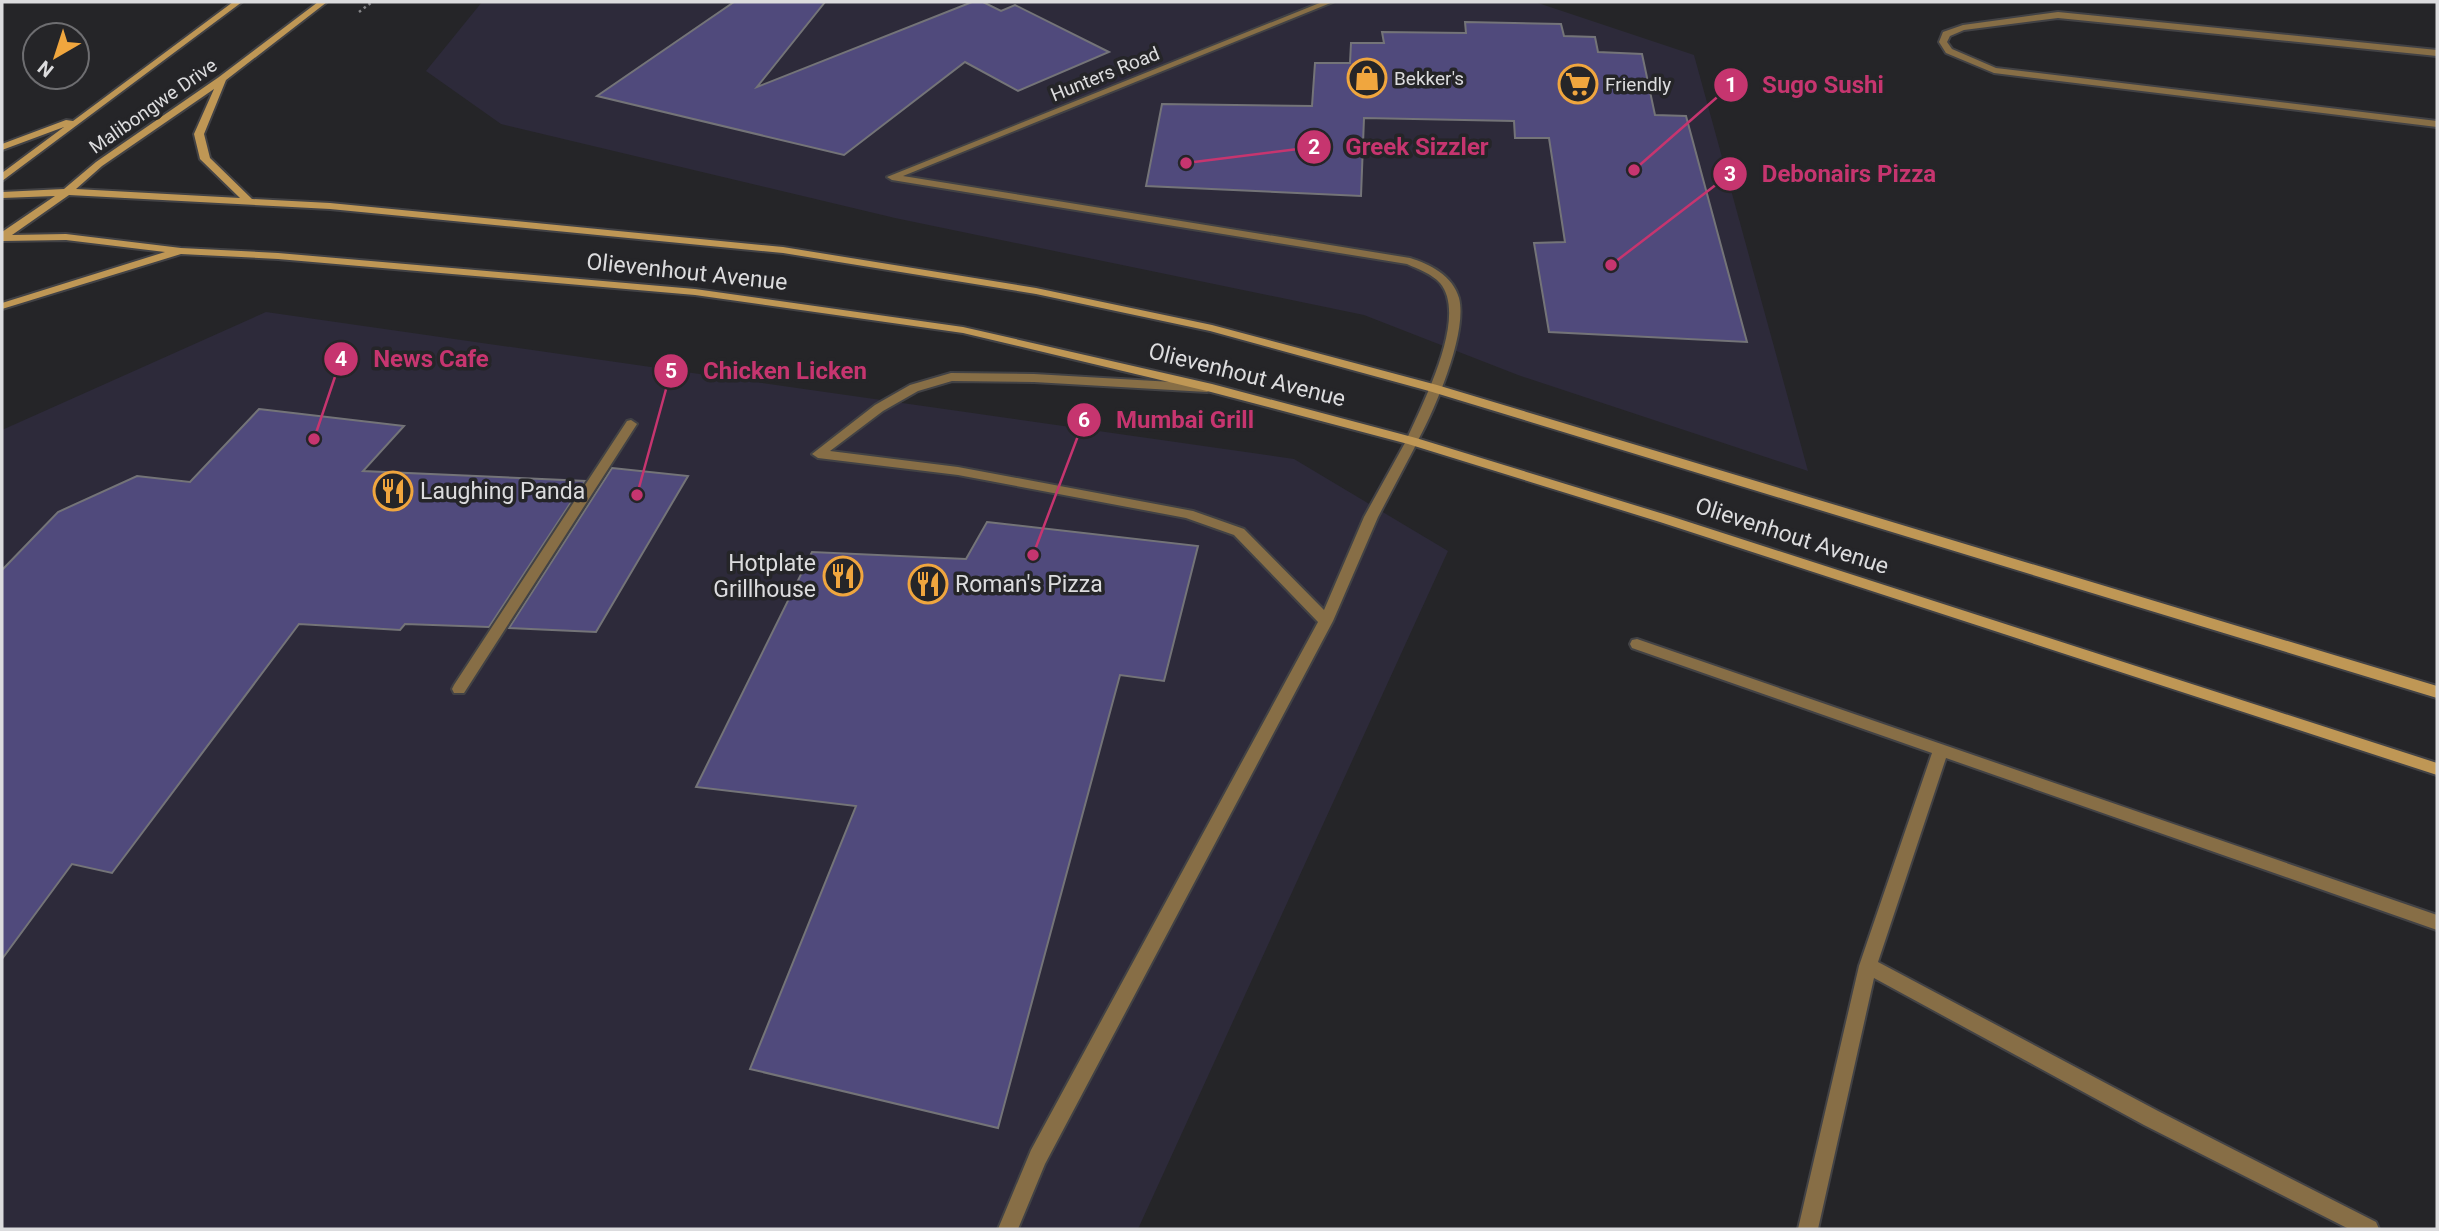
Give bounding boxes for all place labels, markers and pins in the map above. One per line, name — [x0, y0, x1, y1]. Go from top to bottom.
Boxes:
shop icon: Bekker's — [1346, 57, 1388, 99]
callout: Sugo Sushi — [1713, 62, 1898, 107]
supermarket icon: Friendly — [1557, 63, 1599, 105]
place label: Bekker's — [1394, 67, 1464, 90]
place label: Friendly — [1605, 73, 1671, 96]
callout: Greek Sizzler — [1296, 124, 1502, 169]
callout: Debonairs Pizza — [1712, 151, 1950, 196]
callout: News Cafe — [324, 336, 502, 381]
callout: Chicken Licken — [654, 348, 881, 393]
callout: Mumbai Grill — [1067, 397, 1268, 442]
restaurant icon: Laughing Panda — [372, 470, 414, 512]
place label: Laughing Panda — [420, 478, 585, 505]
place label: Hotplate Grillhouse — [713, 550, 816, 603]
restaurant icon: Hotplate Grillhouse — [822, 555, 864, 597]
restaurant icon: Roman's Pizza — [907, 563, 949, 605]
place label: Roman's Pizza — [955, 571, 1103, 598]

